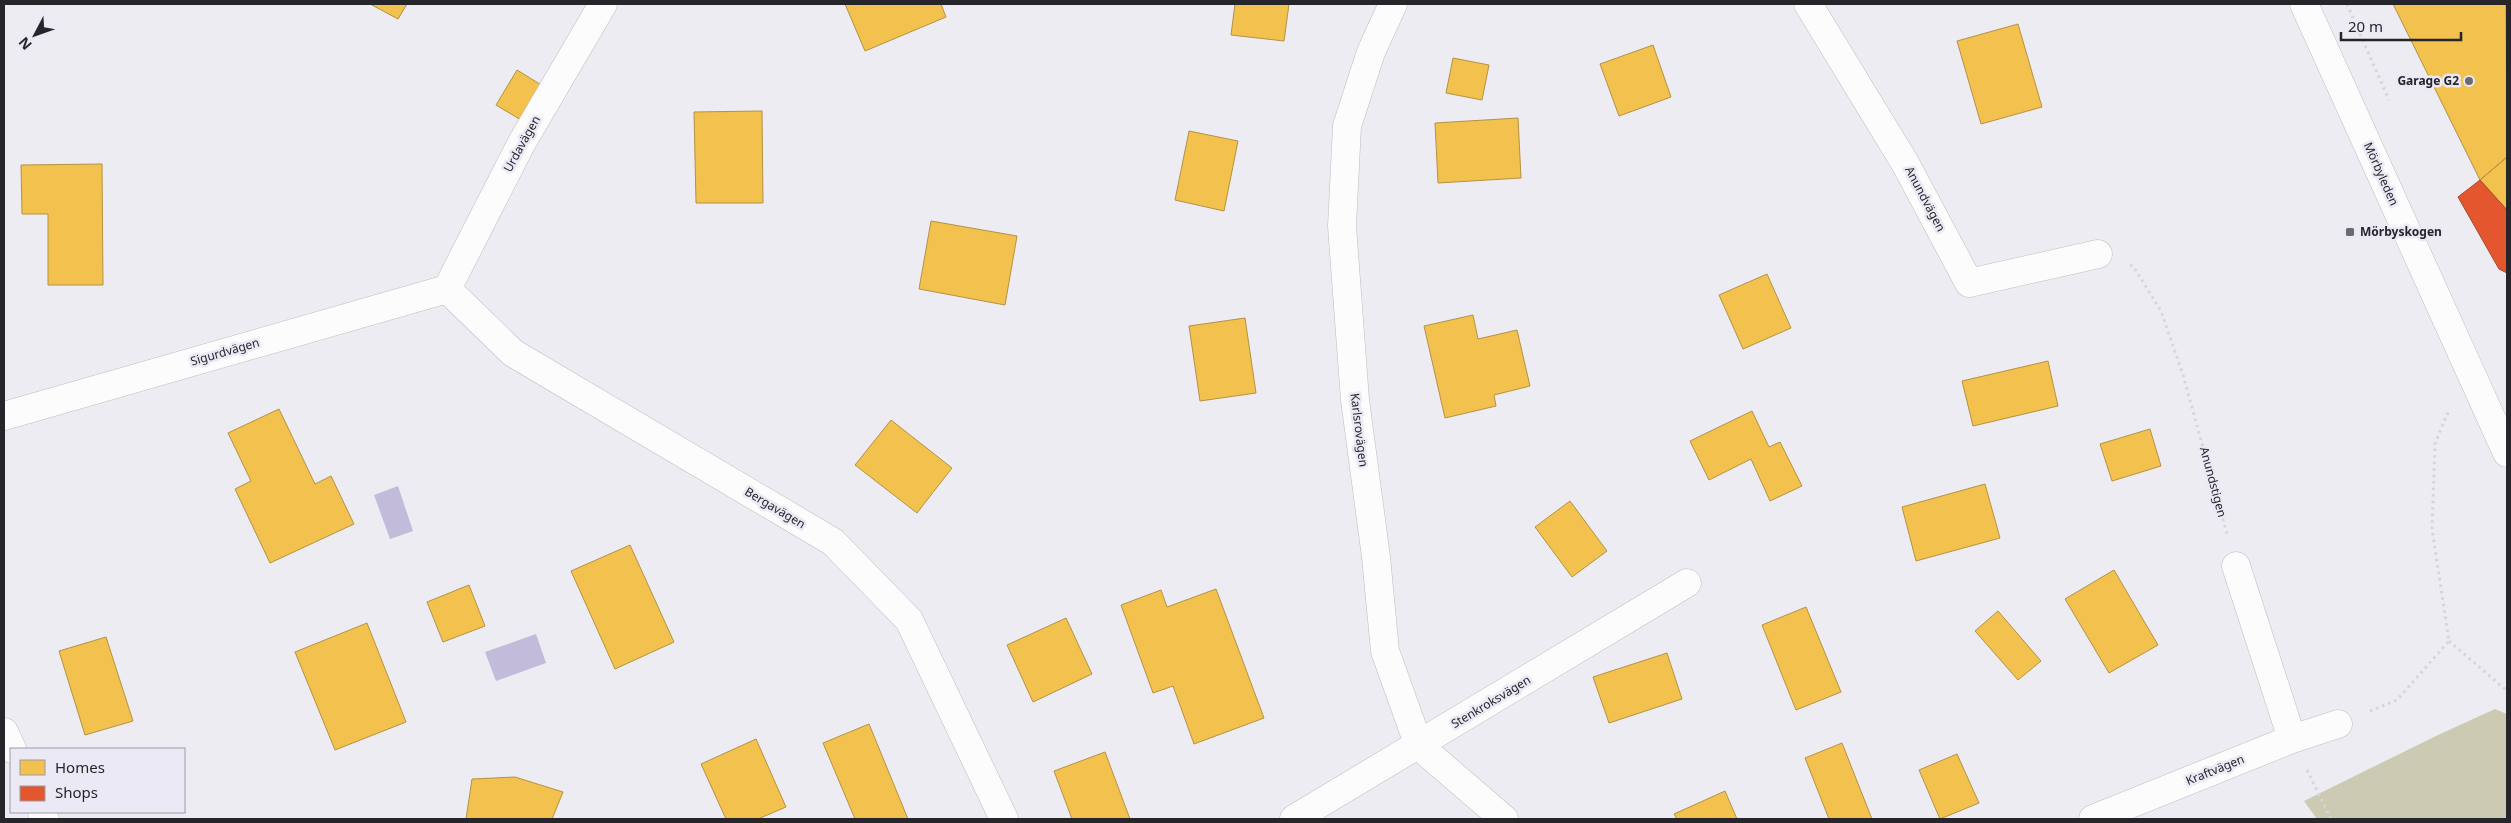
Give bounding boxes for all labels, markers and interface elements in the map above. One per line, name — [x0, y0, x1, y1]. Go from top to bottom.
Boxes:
north arrow — [10, 10, 60, 60]
scale bar — [2341, 10, 2461, 42]
text: 20 m — [2348, 16, 2383, 36]
text: N — [14, 33, 36, 54]
place label: Garage G2 — [2397, 72, 2459, 89]
marker: Garage G2 — [2463, 75, 2475, 87]
street label: Urdavägen — [499, 113, 544, 175]
street label: Mörbyleden — [2360, 139, 2403, 208]
street label: Anundvägen — [1901, 163, 1950, 234]
place label: Mörbyskogen — [2360, 223, 2442, 240]
marker: Mörbyskogen — [2344, 226, 2356, 238]
street label: Sigurdvägen — [188, 334, 261, 369]
street label: Karlsrovägen — [1347, 392, 1372, 468]
street label: Anundstigen — [2196, 445, 2231, 519]
street label: Bergavägen — [742, 483, 809, 532]
street label: Stenkroksvägen — [1448, 671, 1534, 732]
legend — [10, 748, 185, 813]
street label: Kraftvägen — [2183, 750, 2247, 789]
text: Homes — [55, 757, 105, 777]
text: Shops — [55, 782, 98, 802]

